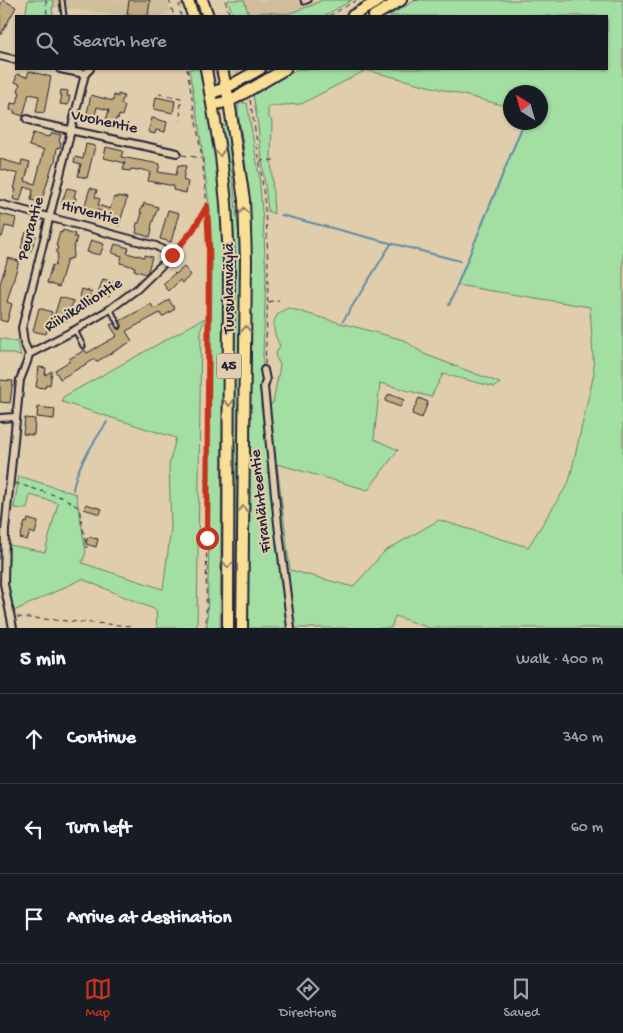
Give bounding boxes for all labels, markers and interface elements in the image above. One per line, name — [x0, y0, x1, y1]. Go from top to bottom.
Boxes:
search box — [15, 15, 608, 70]
icon: search — [33, 29, 61, 57]
text: Search here — [73, 31, 167, 54]
north arrow — [503, 85, 548, 130]
street label: Vuohentie — [68, 106, 140, 139]
one-way arrow — [215, 149, 225, 158]
street label: Peurantie — [14, 194, 50, 264]
street label: Hirventie — [59, 197, 122, 231]
one-way arrow — [239, 207, 249, 214]
street label: Tuusulanväylä — [221, 241, 240, 334]
route end — [161, 244, 184, 267]
street label: Riihikalliontie — [42, 274, 127, 337]
one-way arrow — [241, 325, 251, 333]
road number: 45 — [216, 354, 242, 378]
one-way arrow — [224, 400, 234, 407]
street label: Firanlähteentie — [247, 448, 277, 555]
one-way arrow — [238, 505, 248, 513]
route start — [196, 527, 219, 550]
one-way arrow — [223, 562, 233, 570]
text: 5 min — [20, 648, 65, 673]
text: Walk · 400 m — [516, 651, 603, 670]
icon: ahead — [20, 725, 48, 753]
text: Continue — [67, 727, 136, 750]
text: 340 m — [563, 729, 603, 748]
icon: left — [20, 815, 48, 843]
text: Turn left — [67, 817, 131, 840]
text: 60 m — [571, 819, 603, 838]
icon: arrive — [20, 905, 48, 933]
text: Arrive at destination — [67, 907, 231, 930]
tab: Map — [84, 975, 112, 1022]
tab: Directions — [279, 975, 336, 1022]
tab: Saved — [503, 975, 539, 1022]

